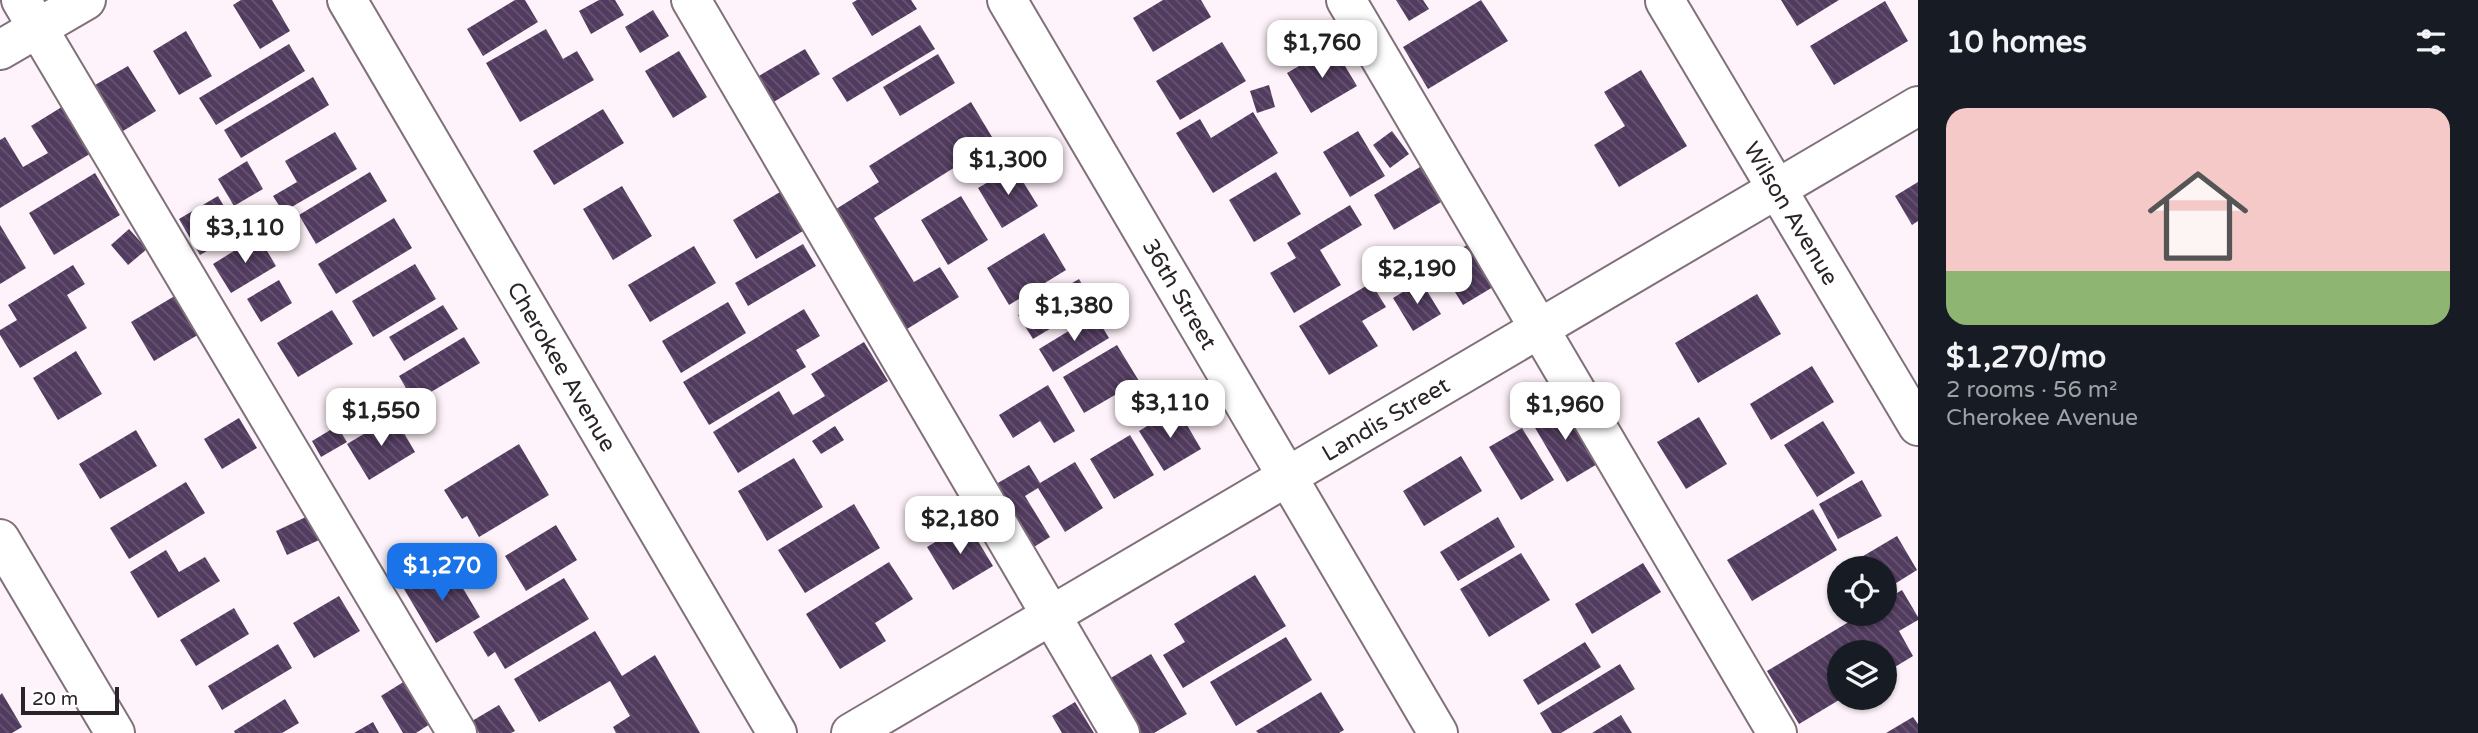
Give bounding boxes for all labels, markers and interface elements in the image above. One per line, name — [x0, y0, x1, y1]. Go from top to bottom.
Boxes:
pin: $1,760 — [1265, 20, 1379, 80]
icon: filters — [2412, 23, 2450, 61]
text: 10 homes — [1946, 24, 2087, 61]
text: $1,760 — [1283, 29, 1361, 57]
street label: Wilson Avenue — [1737, 137, 1844, 290]
pin: $1,300 — [951, 138, 1065, 197]
text: $1,300 — [969, 146, 1047, 174]
icon: home — [2135, 153, 2261, 279]
pin: $3,110 — [188, 205, 302, 265]
text: $3,110 — [206, 214, 284, 242]
street label: 36th Street — [1136, 234, 1222, 355]
pin: $2,190 — [1360, 246, 1474, 306]
text: $2,190 — [1378, 255, 1456, 283]
street label: Cherokee Avenue — [500, 277, 622, 457]
pin: $1,380 — [1017, 284, 1131, 343]
text: $1,380 — [1035, 292, 1113, 320]
text: $1,270/mo — [1946, 339, 2106, 376]
street label: Landis Street — [1317, 371, 1455, 468]
text: 2 rooms · 56 m² — [1946, 376, 2117, 404]
pin: $3,110 — [1113, 380, 1227, 440]
pin: $1,960 — [1508, 382, 1622, 442]
pin: $1,550 — [324, 388, 438, 448]
text: $3,110 — [1131, 389, 1209, 417]
text: $1,960 — [1526, 391, 1604, 419]
text: $1,550 — [342, 397, 420, 425]
text: Cherokee Avenue — [1946, 404, 2138, 432]
pin: $2,180 — [903, 496, 1017, 556]
text: $2,180 — [921, 505, 999, 533]
pin: $1,270 — [385, 544, 499, 603]
text: $1,270 — [403, 552, 481, 580]
map controls — [1827, 556, 1897, 710]
button: locate — [1827, 556, 1897, 626]
button: layers — [1827, 640, 1897, 710]
scale bar — [21, 684, 119, 716]
text: 20 m — [32, 688, 78, 710]

